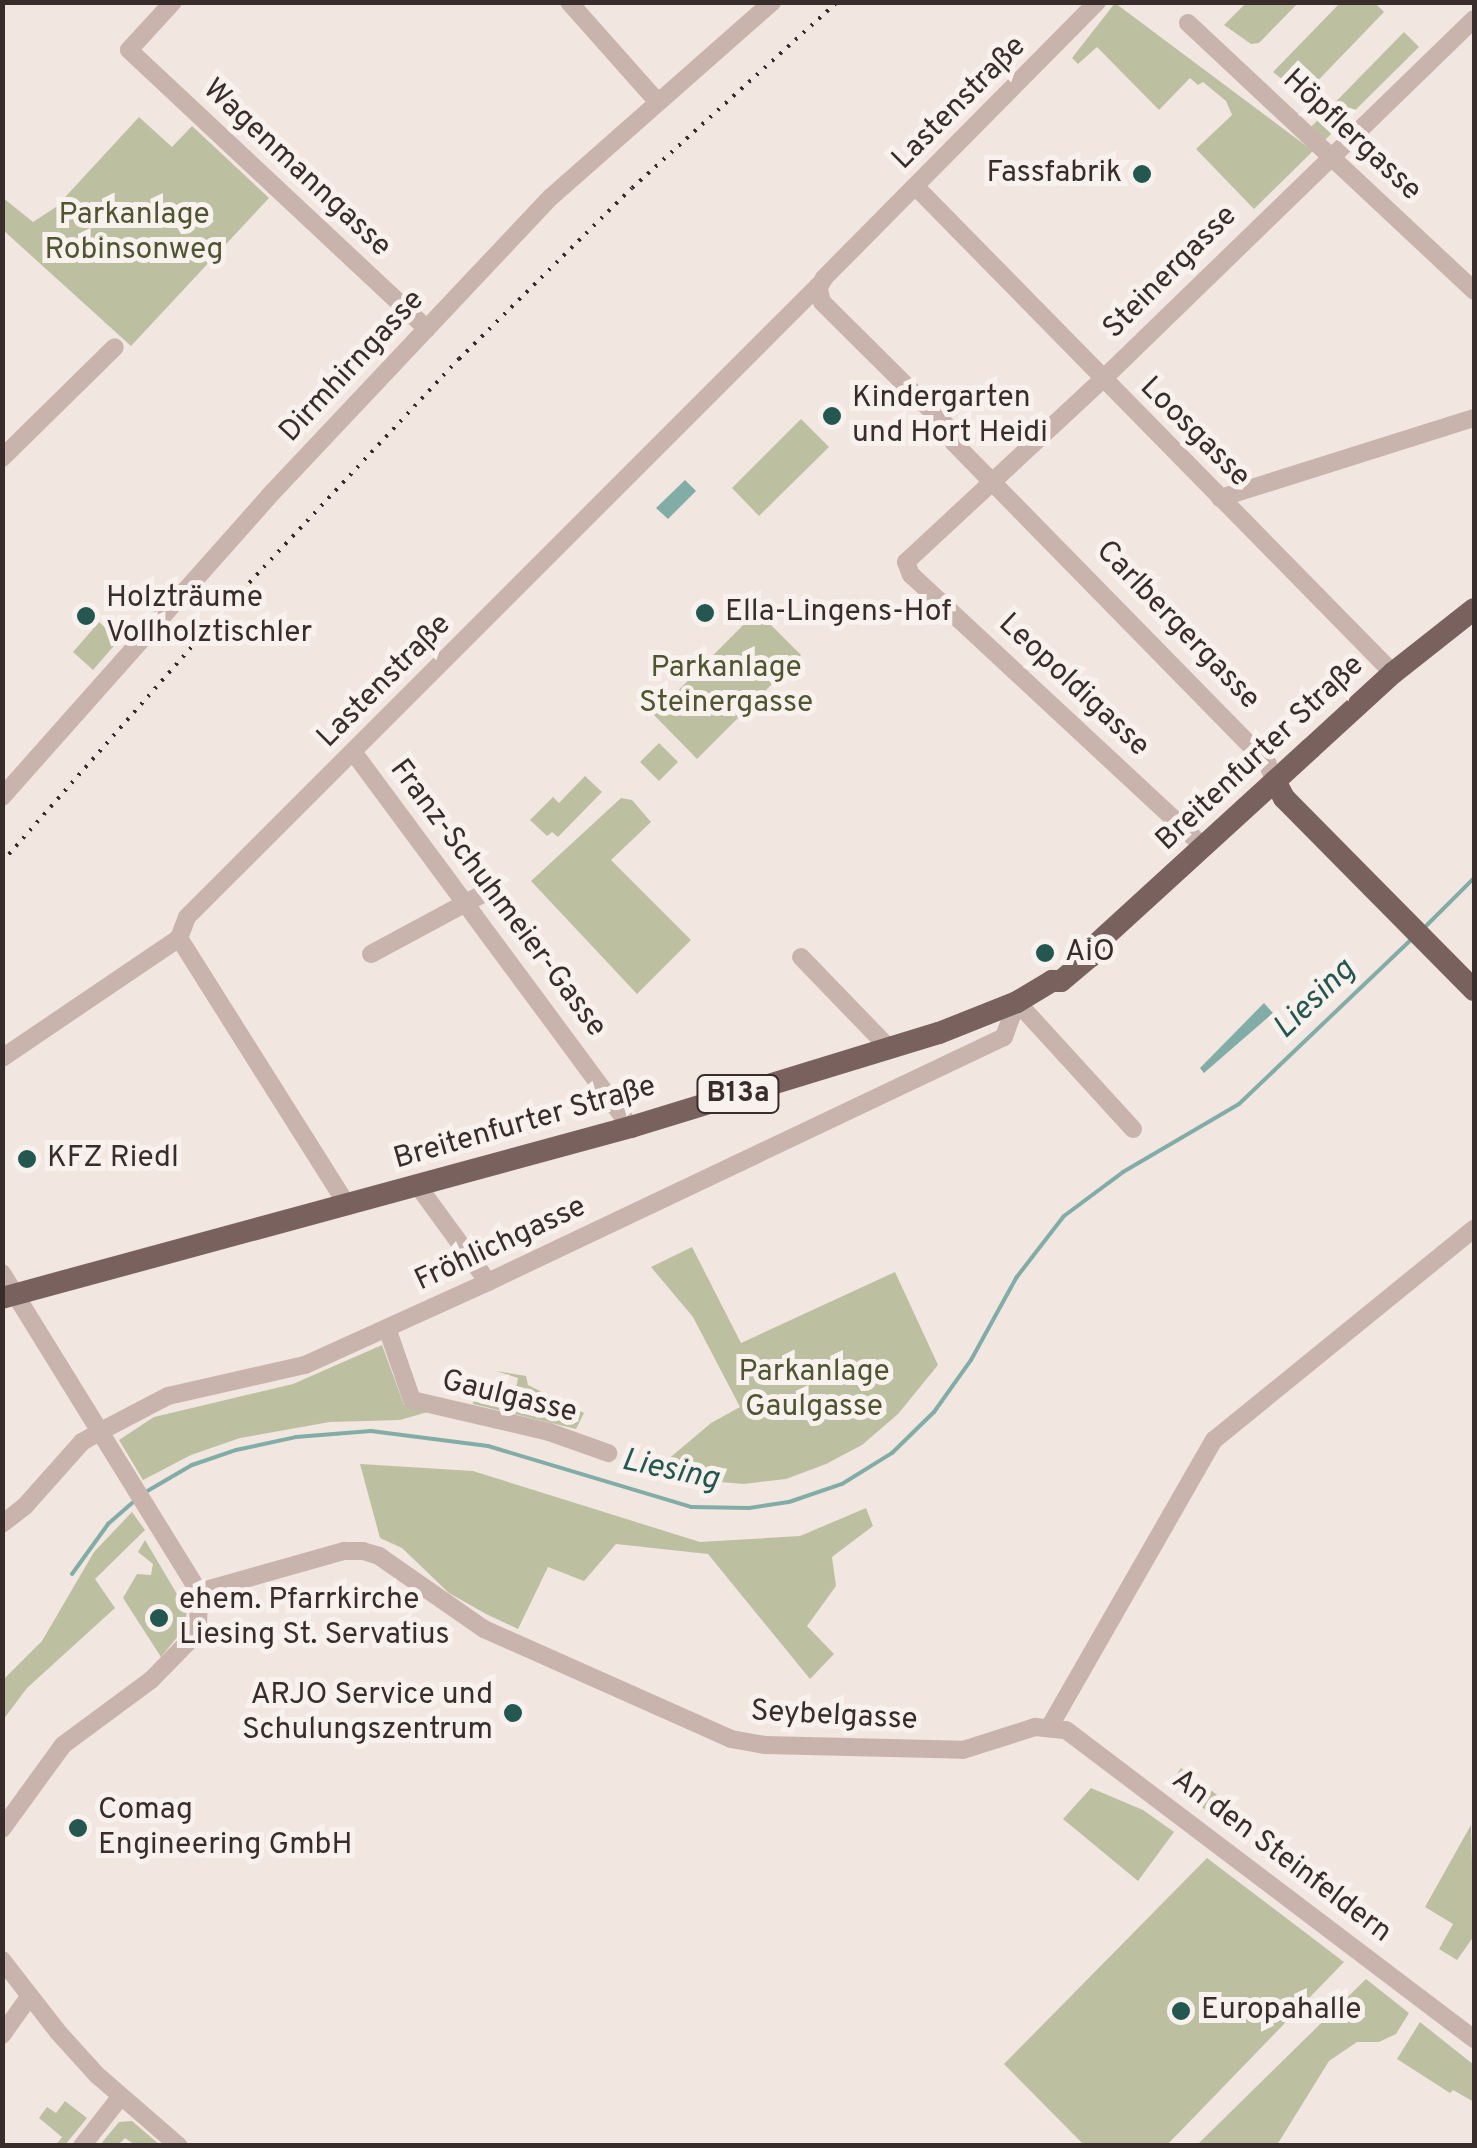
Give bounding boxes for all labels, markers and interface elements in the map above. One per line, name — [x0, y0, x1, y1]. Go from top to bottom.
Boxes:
street label: Lastenstraße — [886, 30, 1034, 178]
street label: Höpflergasse — [1274, 63, 1428, 209]
street label: Wagenmanngasse — [194, 73, 398, 265]
place label: Fassfabrik — [986, 156, 1122, 192]
marker: Fassfabrik — [1131, 163, 1153, 185]
park label: Parkanlage Robinsonweg — [45, 198, 223, 268]
street label: Steinergasse — [1097, 199, 1245, 347]
street label: Dirmhirngasse — [273, 283, 433, 451]
street label: Loosgasse — [1131, 370, 1257, 496]
place label: Kindergarten und Hort Heidi — [852, 381, 1048, 452]
marker: Kindergarten und Hort Heidi — [821, 405, 843, 427]
street label: Carlbergergasse — [1087, 534, 1267, 718]
place label: Holzträume Vollholztischler — [106, 581, 312, 652]
place label: Ella-Lingens-Hof — [725, 595, 951, 631]
marker: Ella-Lingens-Hof — [694, 602, 716, 624]
marker: Holzträume Vollholztischler — [75, 605, 97, 627]
street label: Leopoldigasse — [990, 607, 1156, 765]
street label: Lastenstraße — [311, 608, 459, 756]
street label: Breitenfurter Straße — [1150, 648, 1372, 860]
park label: Parkanlage Steinergasse — [639, 651, 813, 722]
street label: Franz-Schuhmeier-Gasse — [381, 753, 613, 1045]
place label: AiO — [1065, 935, 1115, 971]
marker: AiO — [1034, 942, 1056, 964]
water label: Liesing — [1266, 952, 1364, 1048]
street label: Breitenfurter Straße — [390, 1069, 660, 1179]
road number: B13a — [696, 1071, 780, 1117]
place label: KFZ Riedl — [47, 1141, 179, 1177]
marker: KFZ Riedl — [16, 1148, 38, 1170]
street label: Fröhlichgasse — [410, 1190, 592, 1300]
park label: Parkanlage Gaulgasse — [738, 1355, 890, 1426]
street label: Gaulgasse — [438, 1364, 580, 1432]
water label: Liesing — [618, 1442, 722, 1500]
place label: ehem. Pfarrkirche Liesing St. Servatius — [179, 1583, 450, 1654]
marker: ehem. Pfarrkirche Liesing St. Servatius — [148, 1607, 170, 1629]
place label: ARJO Service und Schulungszentrum — [242, 1678, 493, 1748]
street label: Seybelgasse — [750, 1695, 918, 1739]
marker: ARJO Service und Schulungszentrum — [502, 1702, 524, 1724]
street label: An den Steinfeldern — [1164, 1763, 1398, 1951]
place label: Comag Engineering GmbH — [98, 1793, 352, 1864]
marker: Comag Engineering GmbH — [67, 1817, 89, 1839]
place label: Europahalle — [1201, 1993, 1361, 2029]
marker: Europahalle — [1170, 2000, 1192, 2022]

